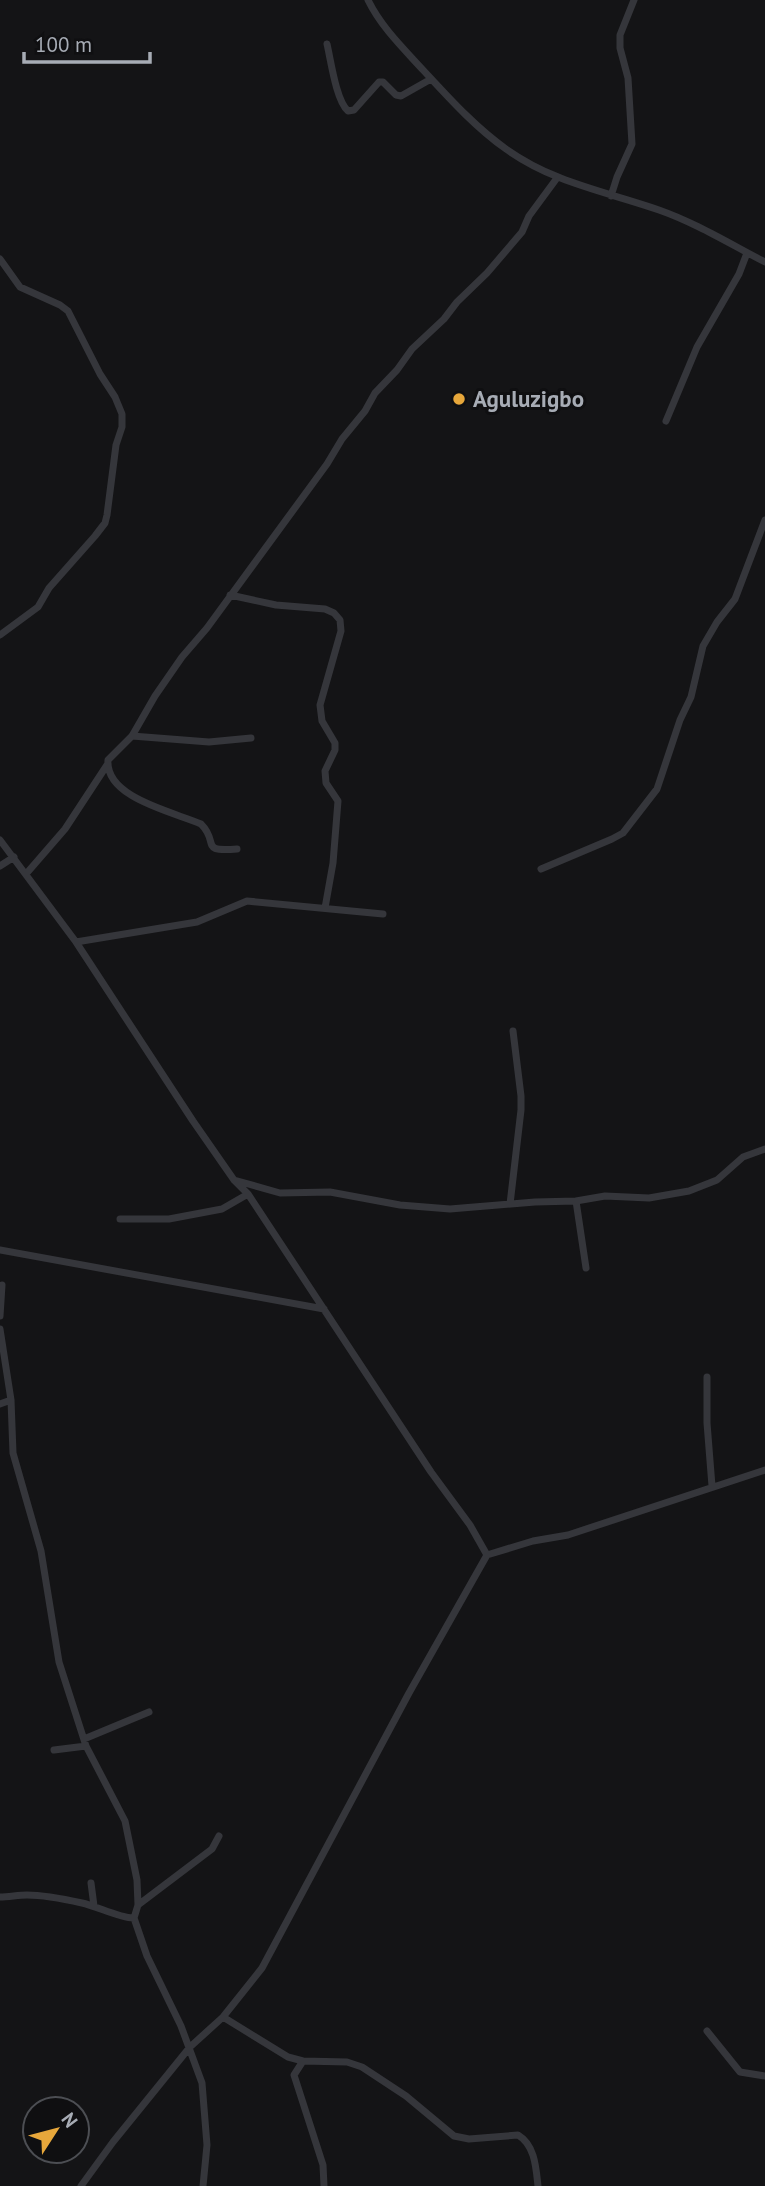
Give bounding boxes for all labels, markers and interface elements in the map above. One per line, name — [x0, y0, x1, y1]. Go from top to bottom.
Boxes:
scale bar — [24, 21, 150, 65]
text: 100 m — [35, 31, 92, 58]
place label: Aguluzigbo — [473, 384, 584, 413]
marker: Aguluzigbo — [451, 391, 467, 407]
north arrow — [21, 2095, 91, 2165]
text: N — [56, 2108, 83, 2132]

